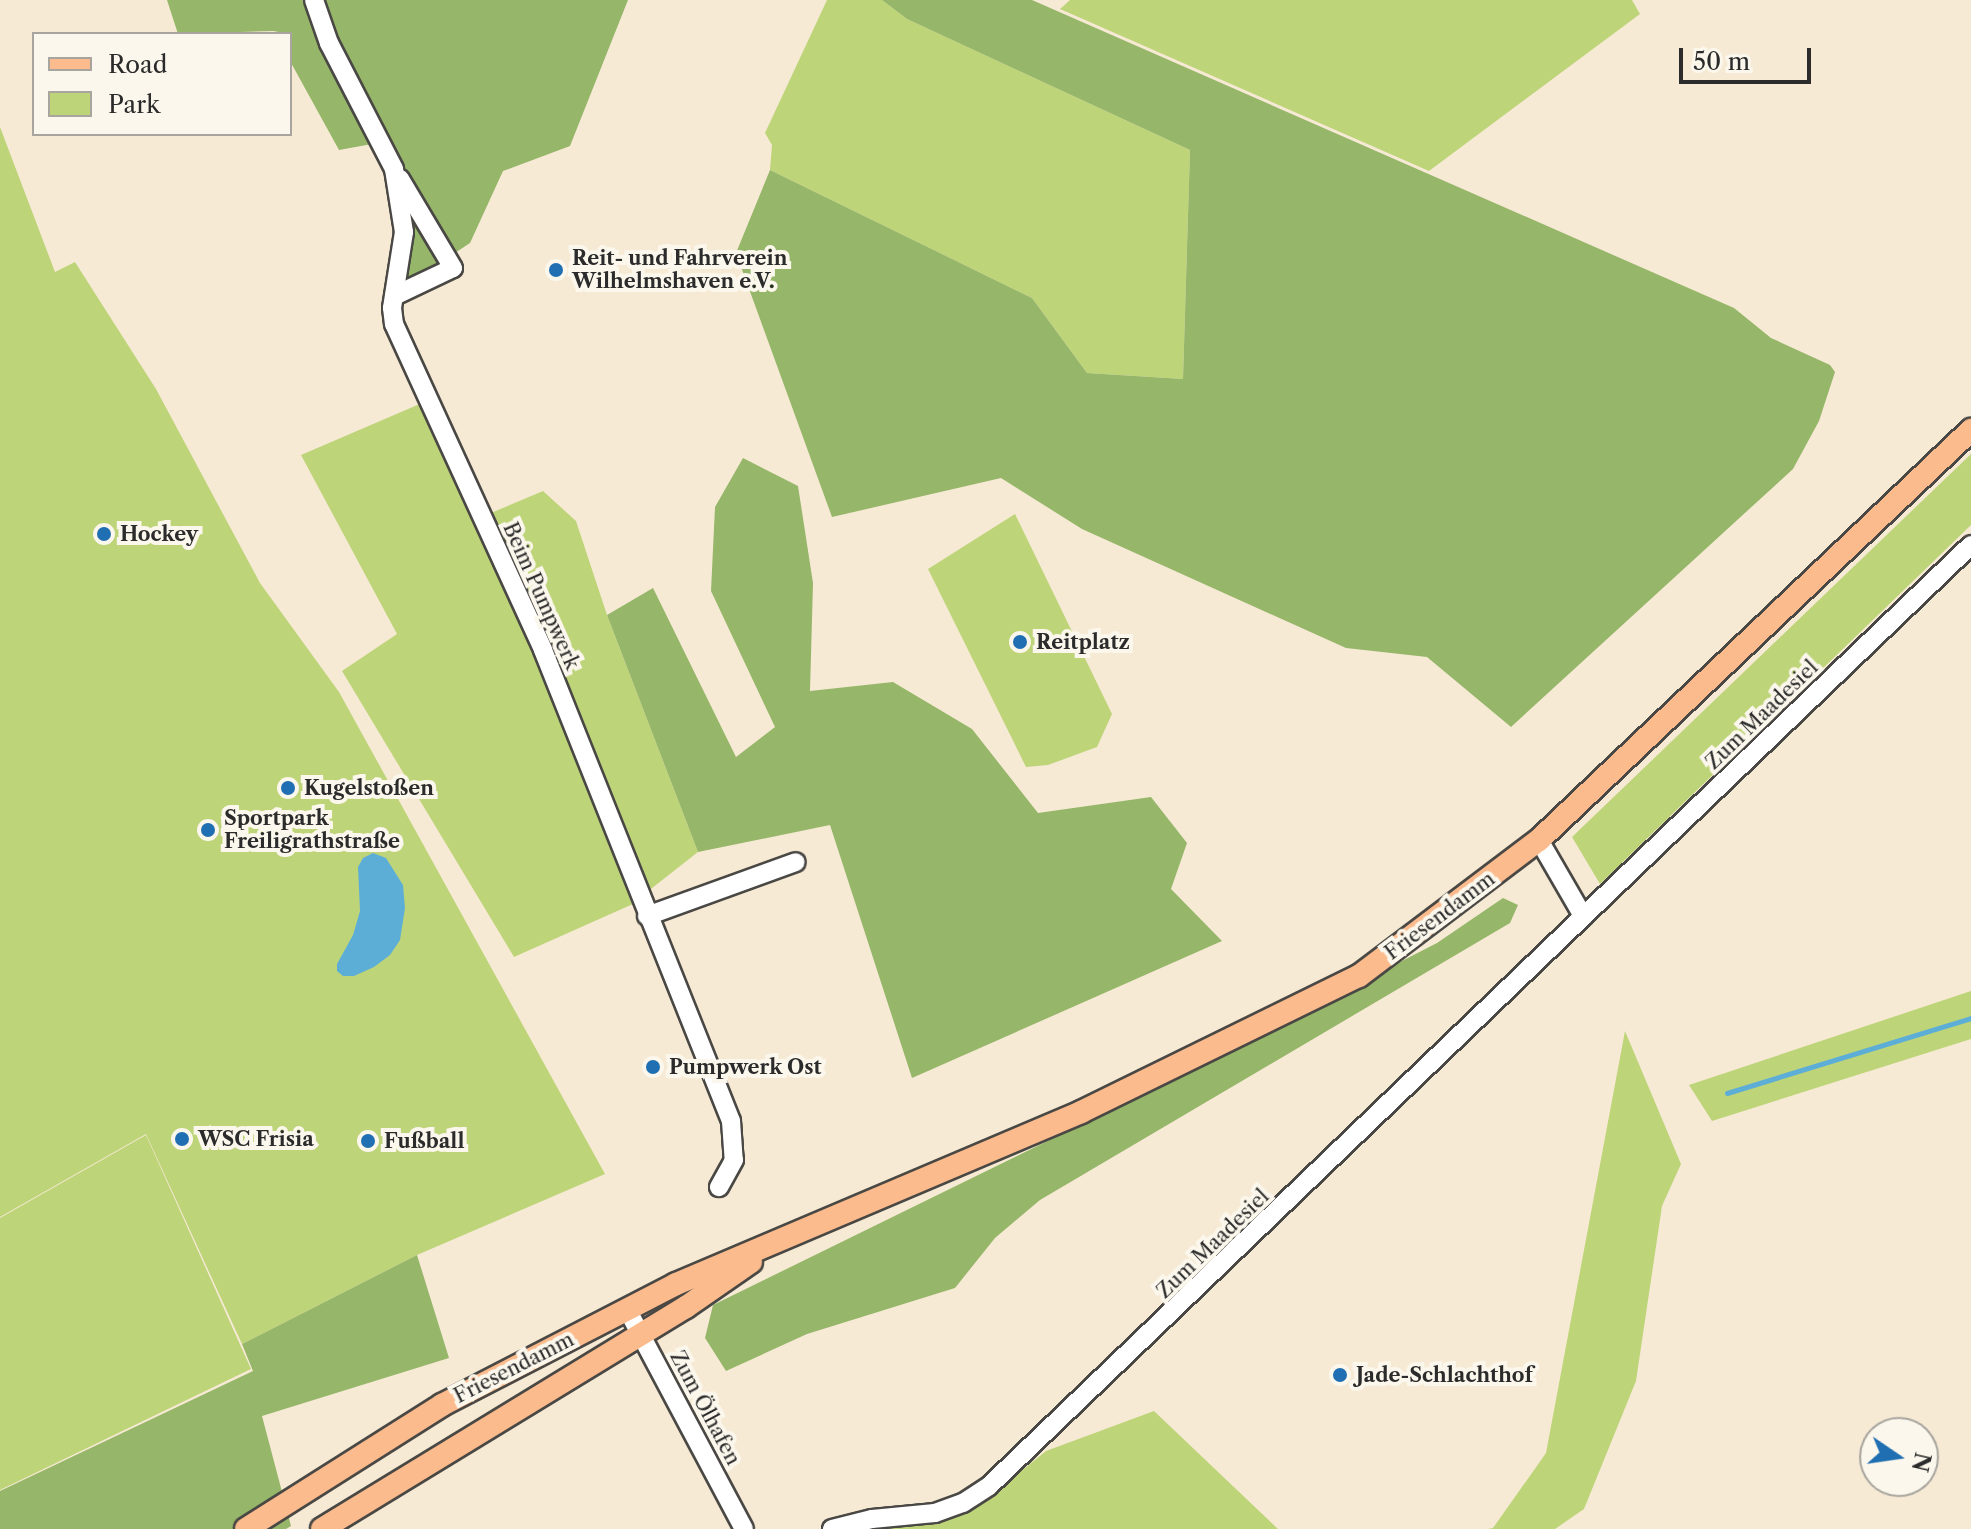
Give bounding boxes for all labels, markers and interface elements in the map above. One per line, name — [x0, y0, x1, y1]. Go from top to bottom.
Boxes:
legend — [32, 32, 292, 136]
scale bar — [1683, 32, 1815, 82]
text: 50 m — [1693, 47, 1750, 76]
text: Road — [108, 50, 167, 79]
text: Park — [108, 90, 160, 119]
place label: Reit- und Fahrverein Wilhelmshaven e.V. — [572, 246, 787, 293]
marker: Reit- und Fahrverein Wilhelmshaven e.V. — [547, 261, 565, 279]
street label: Beim Pumpwerk — [498, 519, 584, 673]
place label: Hockey — [120, 522, 198, 546]
marker: Hockey — [95, 525, 113, 543]
place label: Reitplatz — [1036, 630, 1130, 654]
marker: Reitplatz — [1011, 633, 1029, 651]
street label: Zum Maadesiel — [1701, 656, 1823, 774]
place label: Kugelstoßen — [304, 776, 434, 800]
marker: Kugelstoßen — [279, 779, 297, 797]
place label: Sportpark Freiligrathstraße — [224, 806, 400, 853]
marker: Sportpark Freiligrathstraße — [199, 821, 217, 839]
street label: Friesendamm — [1380, 867, 1500, 965]
place label: Pumpwerk Ost — [669, 1055, 822, 1079]
marker: Pumpwerk Ost — [644, 1058, 662, 1076]
place label: WSC Frisia — [198, 1127, 314, 1151]
place label: Fußball — [384, 1129, 464, 1153]
marker: WSC Frisia — [173, 1130, 191, 1148]
marker: Fußball — [359, 1132, 377, 1150]
street label: Zum Maadesiel — [1152, 1185, 1274, 1303]
street label: Friesendamm — [450, 1328, 578, 1408]
street label: Zum Ölhafen — [665, 1347, 745, 1469]
place label: Jade-Schlachthof — [1356, 1363, 1533, 1387]
marker: Jade-Schlachthof — [1331, 1366, 1349, 1384]
north arrow — [1859, 1417, 1939, 1497]
text: N — [1906, 1450, 1936, 1474]

